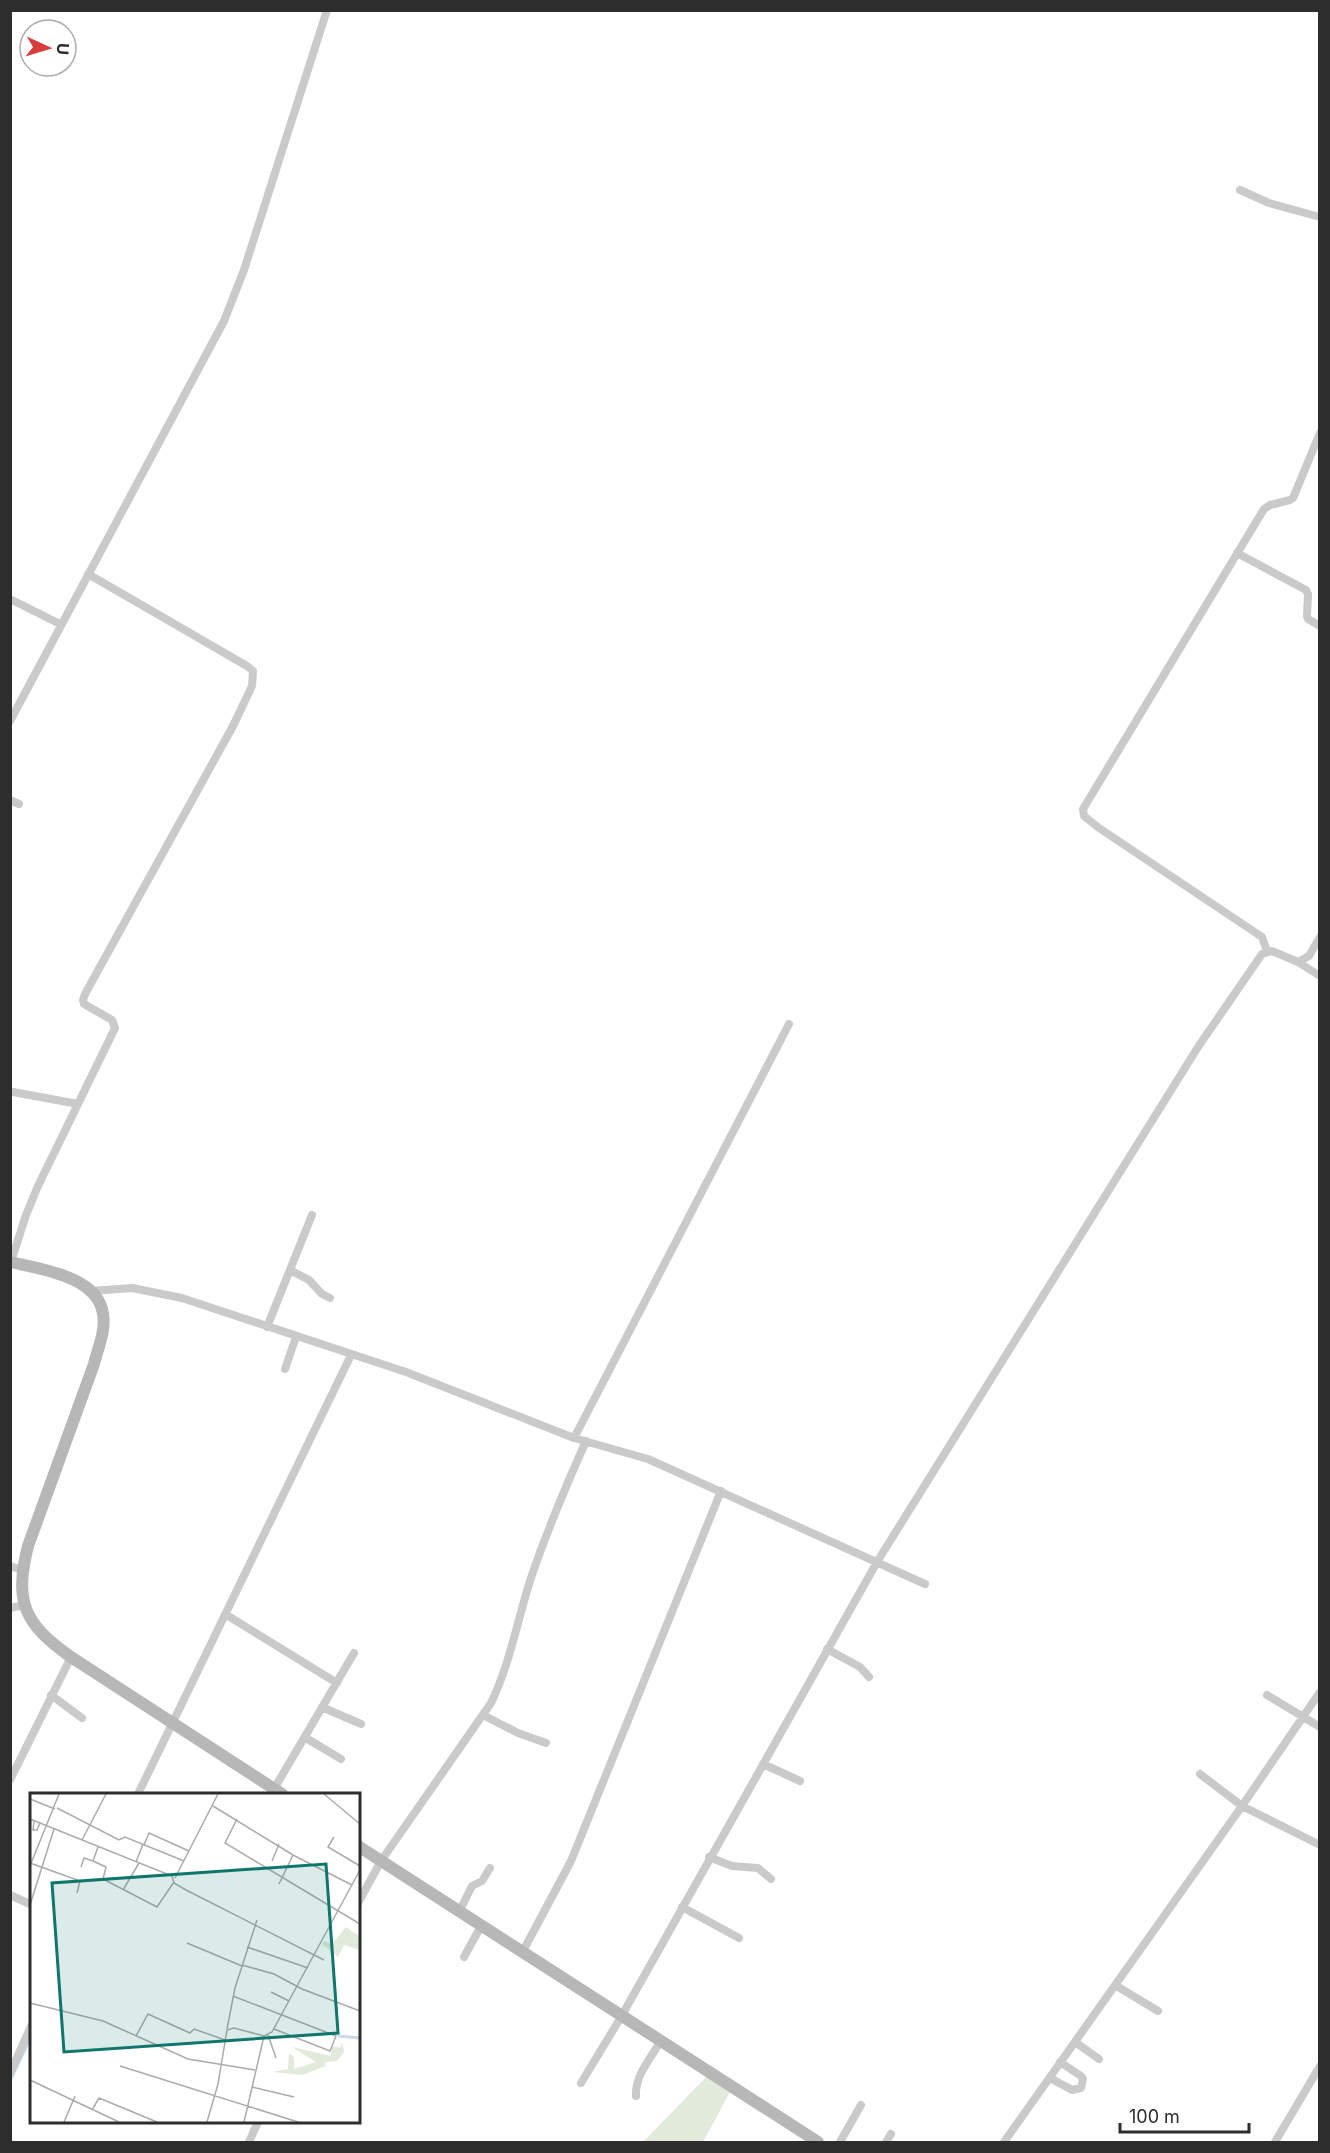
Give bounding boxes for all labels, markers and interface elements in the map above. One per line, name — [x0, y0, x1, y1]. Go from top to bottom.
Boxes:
north arrow — [18, 18, 78, 78]
text: U — [53, 43, 73, 56]
inset map — [30, 1793, 360, 2123]
scale bar — [1120, 2096, 1249, 2134]
text: 100 m — [1129, 2106, 1180, 2127]

